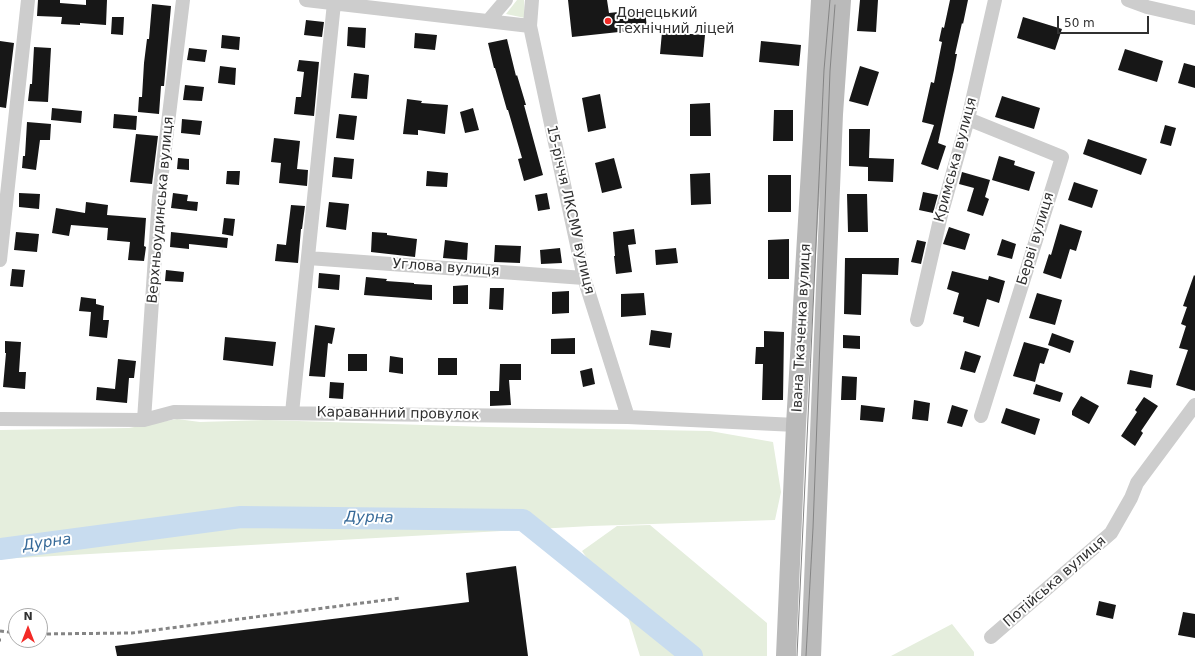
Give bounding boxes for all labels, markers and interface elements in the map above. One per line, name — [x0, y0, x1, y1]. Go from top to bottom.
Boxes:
place label: Донецький технічний ліцей — [616, 5, 734, 38]
scale bar — [1059, 8, 1151, 34]
marker: Донецький технічний ліцей — [603, 16, 613, 26]
text: 50 m — [1064, 16, 1095, 30]
street label: Кримська вулиця — [931, 96, 981, 224]
street label: Верхньоудинська вулиця — [144, 116, 178, 304]
street label: 15-річчя ЛКСМУ вулиця — [542, 124, 598, 296]
street label: Берві вулиця — [1014, 191, 1058, 287]
street label: Івана Ткаченка вулиця — [789, 243, 815, 413]
street label: Углова вулиця — [392, 256, 500, 280]
street label: Караванний провулок — [316, 404, 480, 424]
water label: Дурна — [344, 509, 394, 527]
water label: Дурна — [21, 531, 73, 555]
street label: Потійська вулиця — [1000, 533, 1110, 631]
north arrow — [8, 608, 48, 648]
text: N — [23, 610, 33, 623]

